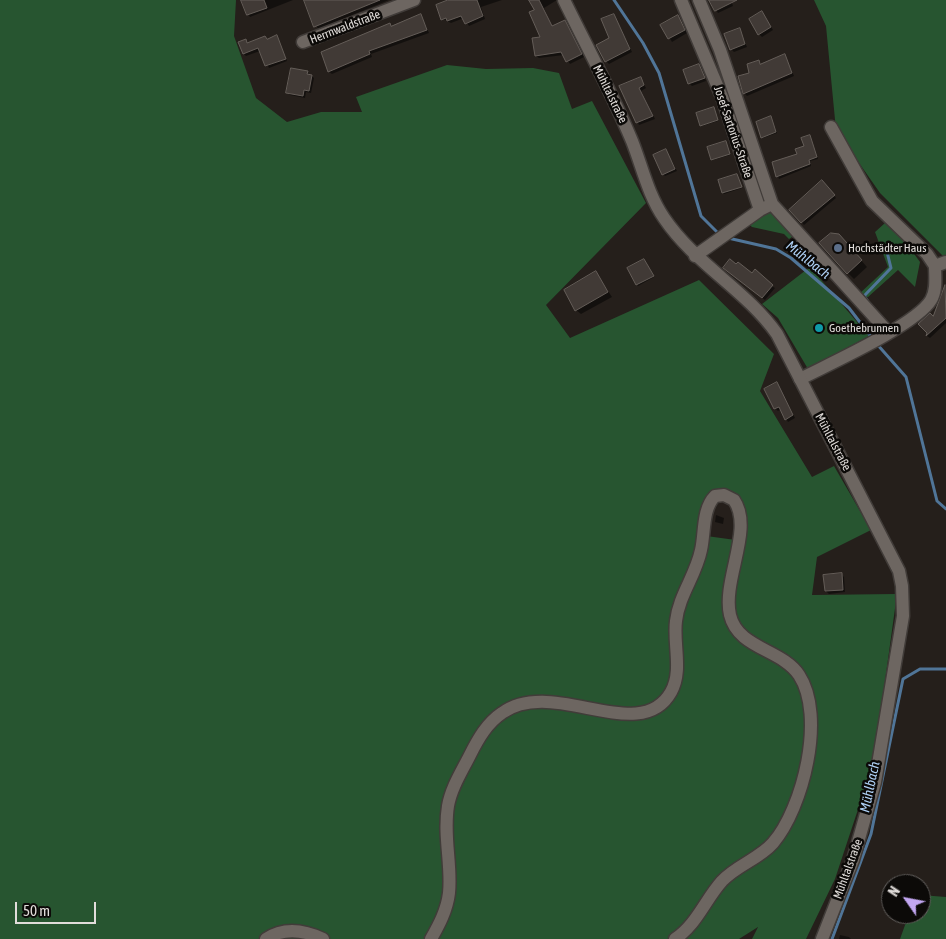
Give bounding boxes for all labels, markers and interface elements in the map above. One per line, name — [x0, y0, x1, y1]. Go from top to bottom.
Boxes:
street label: Herrnwaldstraße — [308, 7, 382, 47]
street label: Mühltalstraße — [590, 63, 630, 125]
street label: Josef-Sartorius-Straße — [711, 84, 755, 180]
water label: Mühlbach — [782, 237, 834, 283]
place label: Hochstädter Haus — [848, 241, 926, 255]
marker: Hochstädter Haus — [832, 242, 844, 254]
place label: Goethebrunnen — [829, 321, 899, 335]
marker: Goethebrunnen — [813, 322, 825, 334]
street label: Mühltalstraße — [812, 411, 854, 473]
water label: Mühlbach — [856, 760, 884, 814]
street label: Mühltalstraße — [831, 837, 865, 901]
north arrow — [881, 874, 931, 924]
text: N — [885, 884, 903, 899]
scale bar — [18, 892, 99, 924]
text: 50 m — [23, 902, 50, 919]

